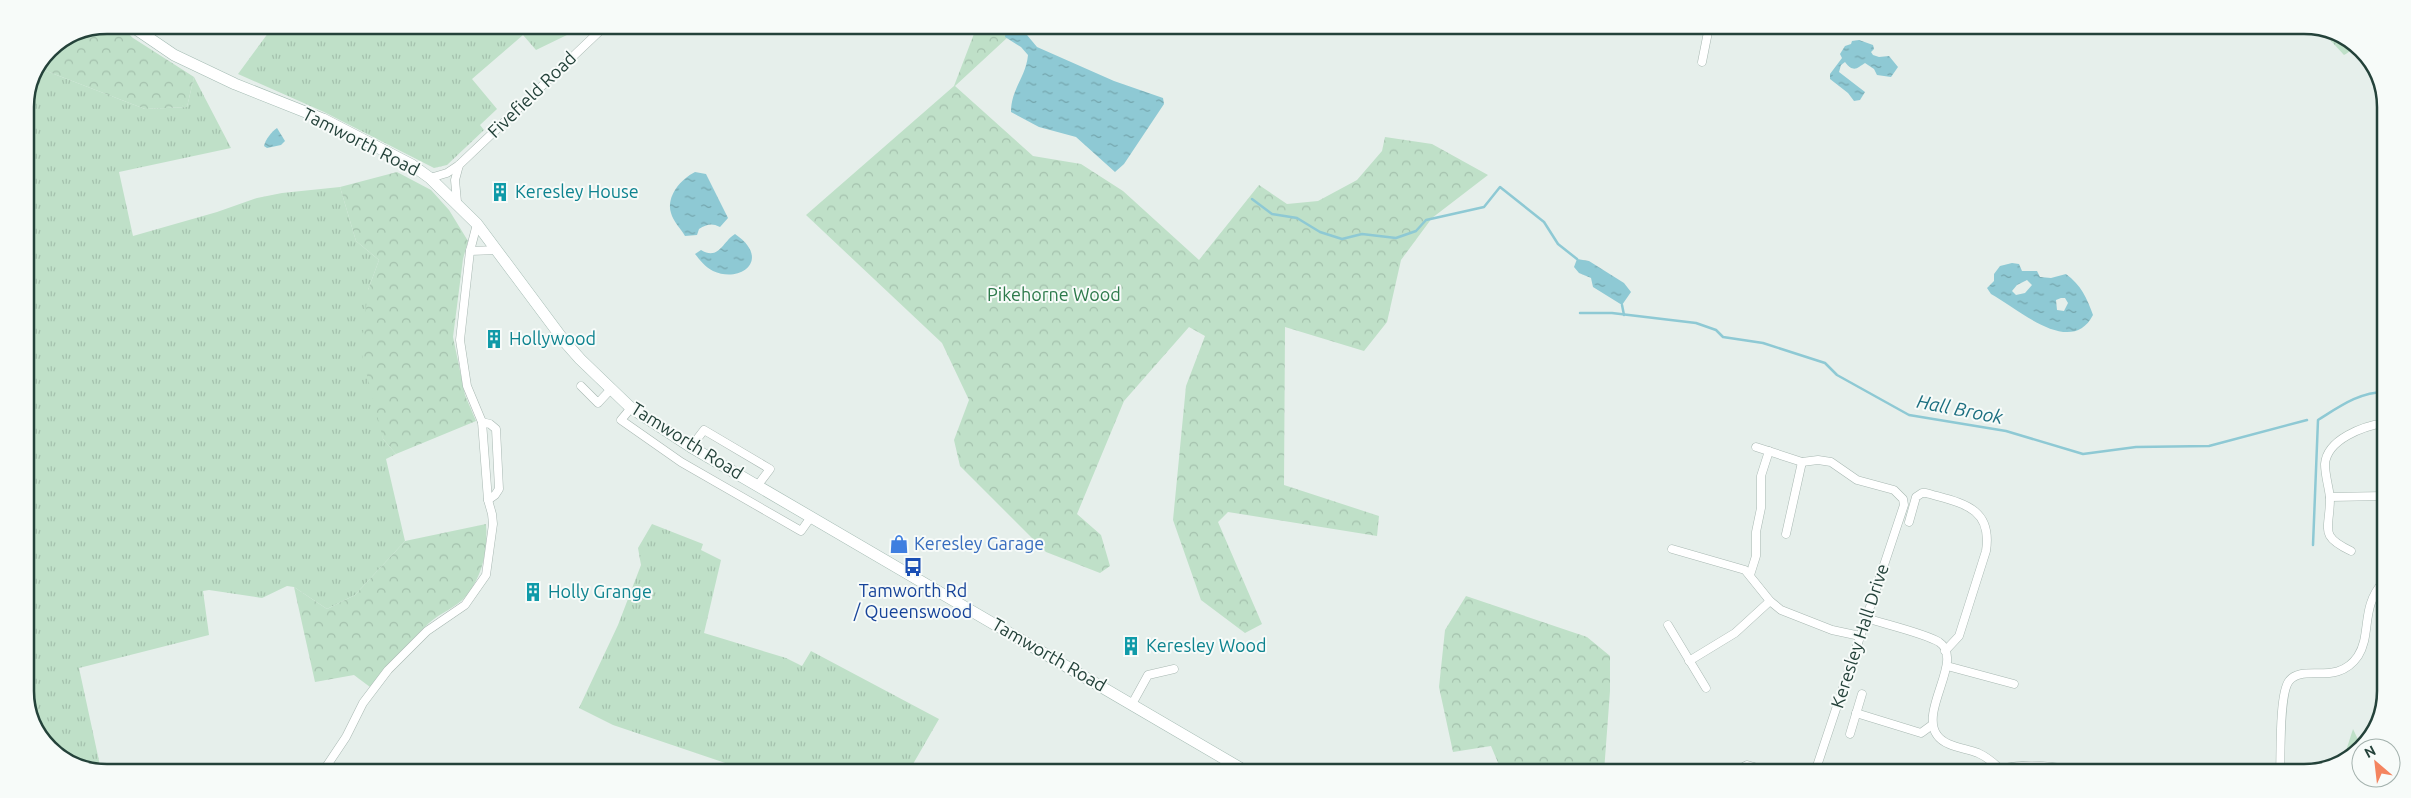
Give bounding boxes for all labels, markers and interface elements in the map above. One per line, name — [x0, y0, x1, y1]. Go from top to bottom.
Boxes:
street label: Fivefield Road — [483, 47, 579, 141]
street label: Tamworth Road — [300, 103, 423, 179]
building icon: Keresley House — [489, 181, 511, 203]
place label: Keresley House — [515, 181, 639, 201]
park label: Pikehorne Wood — [987, 284, 1121, 304]
building icon: Hollywood — [483, 328, 505, 350]
place label: Hollywood — [509, 328, 596, 348]
water label: Hall Brook — [1915, 390, 2005, 428]
street label: Tamworth Road — [628, 398, 747, 483]
shop icon: Keresley Garage — [888, 533, 910, 555]
place label: Keresley Garage — [914, 533, 1044, 553]
bus stop icon: Tamworth Rd / Queenswood — [902, 556, 924, 578]
street label: Keresley Hall Drive — [1826, 561, 1892, 710]
place label: Tamworth Rd / Queenswood — [853, 580, 972, 622]
building icon: Holly Grange — [522, 581, 544, 603]
place label: Holly Grange — [548, 581, 652, 601]
street label: Tamworth Road — [989, 613, 1110, 695]
building icon: Keresley Wood — [1120, 635, 1142, 657]
place label: Keresley Wood — [1146, 635, 1267, 655]
north arrow — [2351, 738, 2401, 788]
text: N — [2362, 742, 2378, 761]

